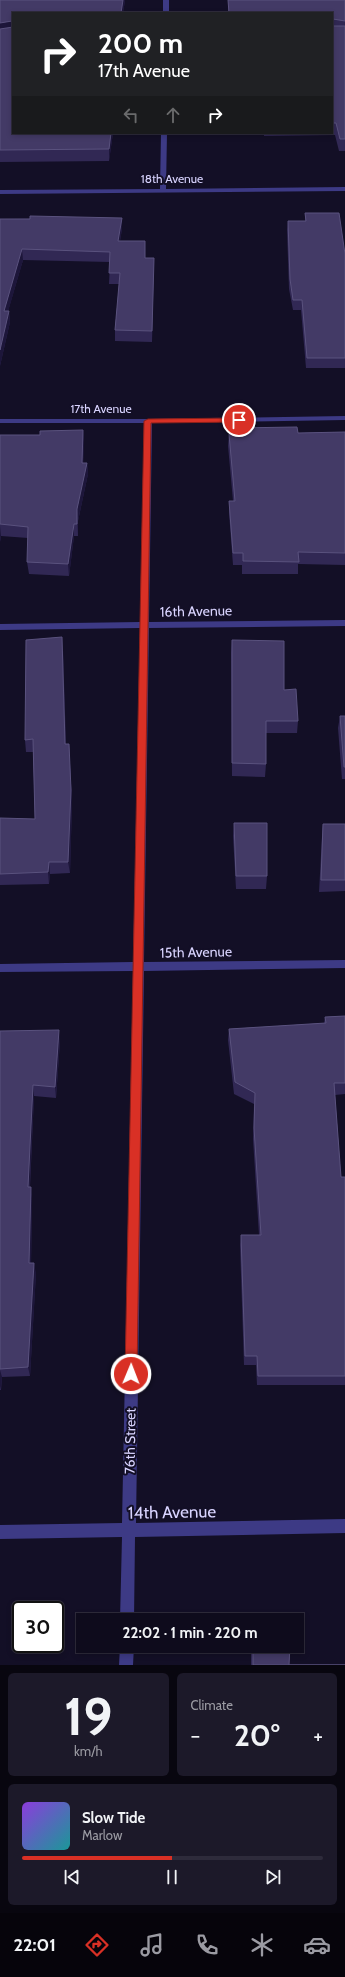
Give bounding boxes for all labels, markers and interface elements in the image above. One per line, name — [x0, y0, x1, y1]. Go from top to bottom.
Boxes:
text: 200 m — [98, 26, 183, 60]
icon: right — [32, 28, 84, 80]
text: 17th Avenue — [98, 60, 190, 82]
icon: left — [120, 104, 142, 126]
icon: ahead — [162, 104, 184, 126]
icon: right — [204, 104, 226, 126]
street label: 18th Avenue — [141, 171, 203, 186]
street label: 17th Avenue — [70, 401, 132, 416]
pin — [222, 403, 256, 437]
icon: arrive — [228, 409, 250, 431]
street label: 16th Avenue — [160, 601, 232, 621]
street label: 15th Avenue — [160, 942, 232, 962]
position arrow — [110, 1353, 152, 1395]
street label: 76th Street — [120, 1408, 140, 1474]
street label: 14th Avenue — [128, 1501, 216, 1523]
speed limit sign: 30 — [12, 1601, 64, 1653]
text: 22:02 · 1 min · 220 m — [123, 1624, 257, 1642]
text: 19 — [64, 1685, 112, 1748]
text: Climate — [191, 1697, 233, 1713]
text: 20° — [234, 1717, 280, 1754]
text: − — [191, 1722, 200, 1749]
text: + — [313, 1722, 323, 1749]
text: km/h — [74, 1743, 102, 1759]
text: Slow Tide — [82, 1809, 145, 1827]
text: Marlow — [82, 1827, 122, 1843]
icon: previous — [61, 1866, 83, 1888]
icon: pause — [161, 1866, 183, 1888]
icon: next — [262, 1866, 284, 1888]
icon: directions — [83, 1931, 111, 1959]
icon: music — [138, 1931, 166, 1959]
icon: phone — [193, 1931, 221, 1959]
icon: climate — [248, 1931, 276, 1959]
icon: car — [303, 1931, 331, 1959]
text: 22:01 — [14, 1934, 56, 1956]

